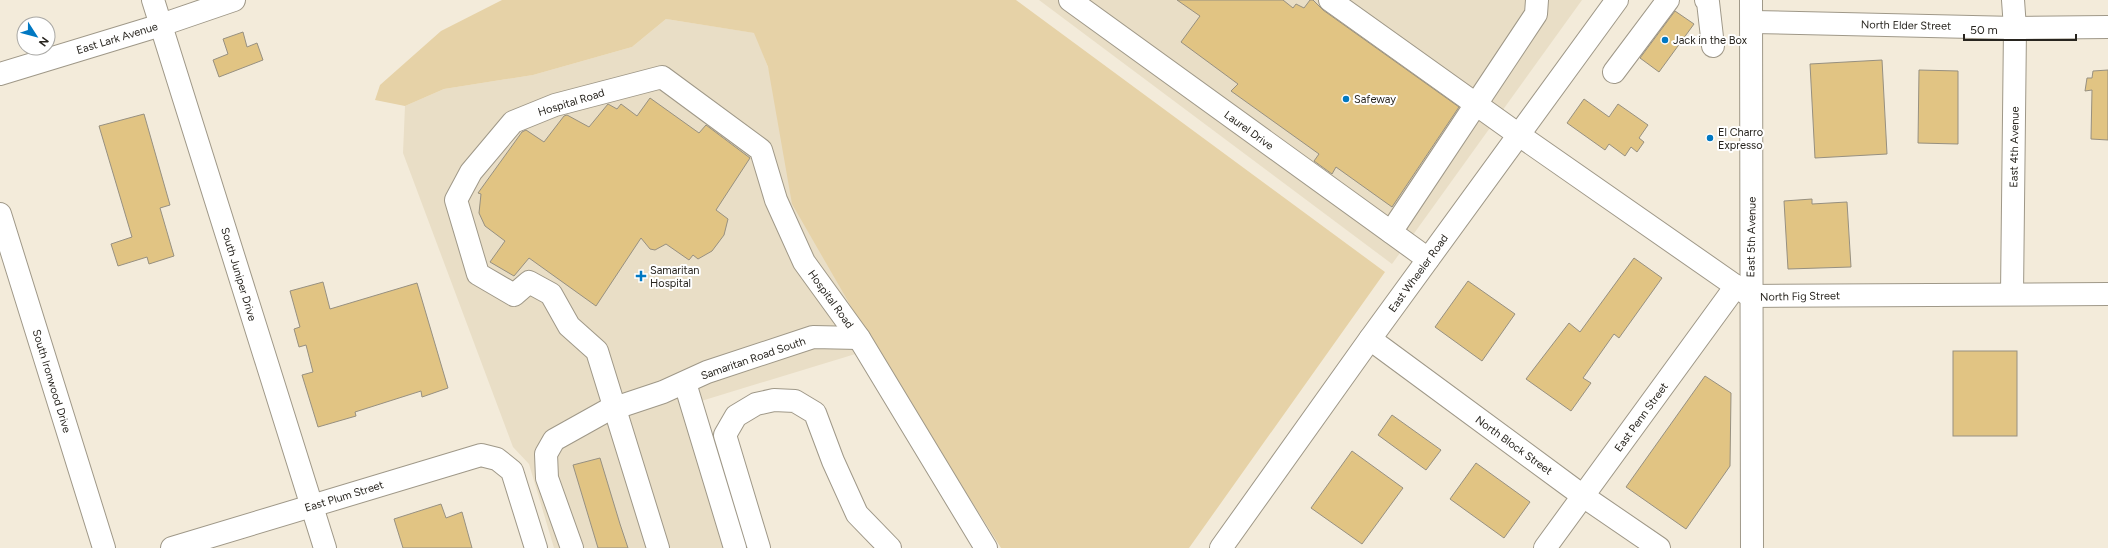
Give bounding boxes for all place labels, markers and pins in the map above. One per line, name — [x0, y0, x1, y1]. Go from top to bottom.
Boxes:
place label: Jack in the Box — [1673, 34, 1748, 47]
marker: Jack in the Box — [1660, 35, 1670, 45]
place label: Safeway — [1354, 93, 1396, 106]
marker: Safeway — [1341, 94, 1351, 104]
place label: El Charro Expresso — [1718, 126, 1763, 152]
marker: El Charro Expresso — [1705, 133, 1715, 143]
place label: Samaritan Hospital — [650, 264, 699, 290]
marker: Samaritan Hospital — [635, 270, 647, 282]

